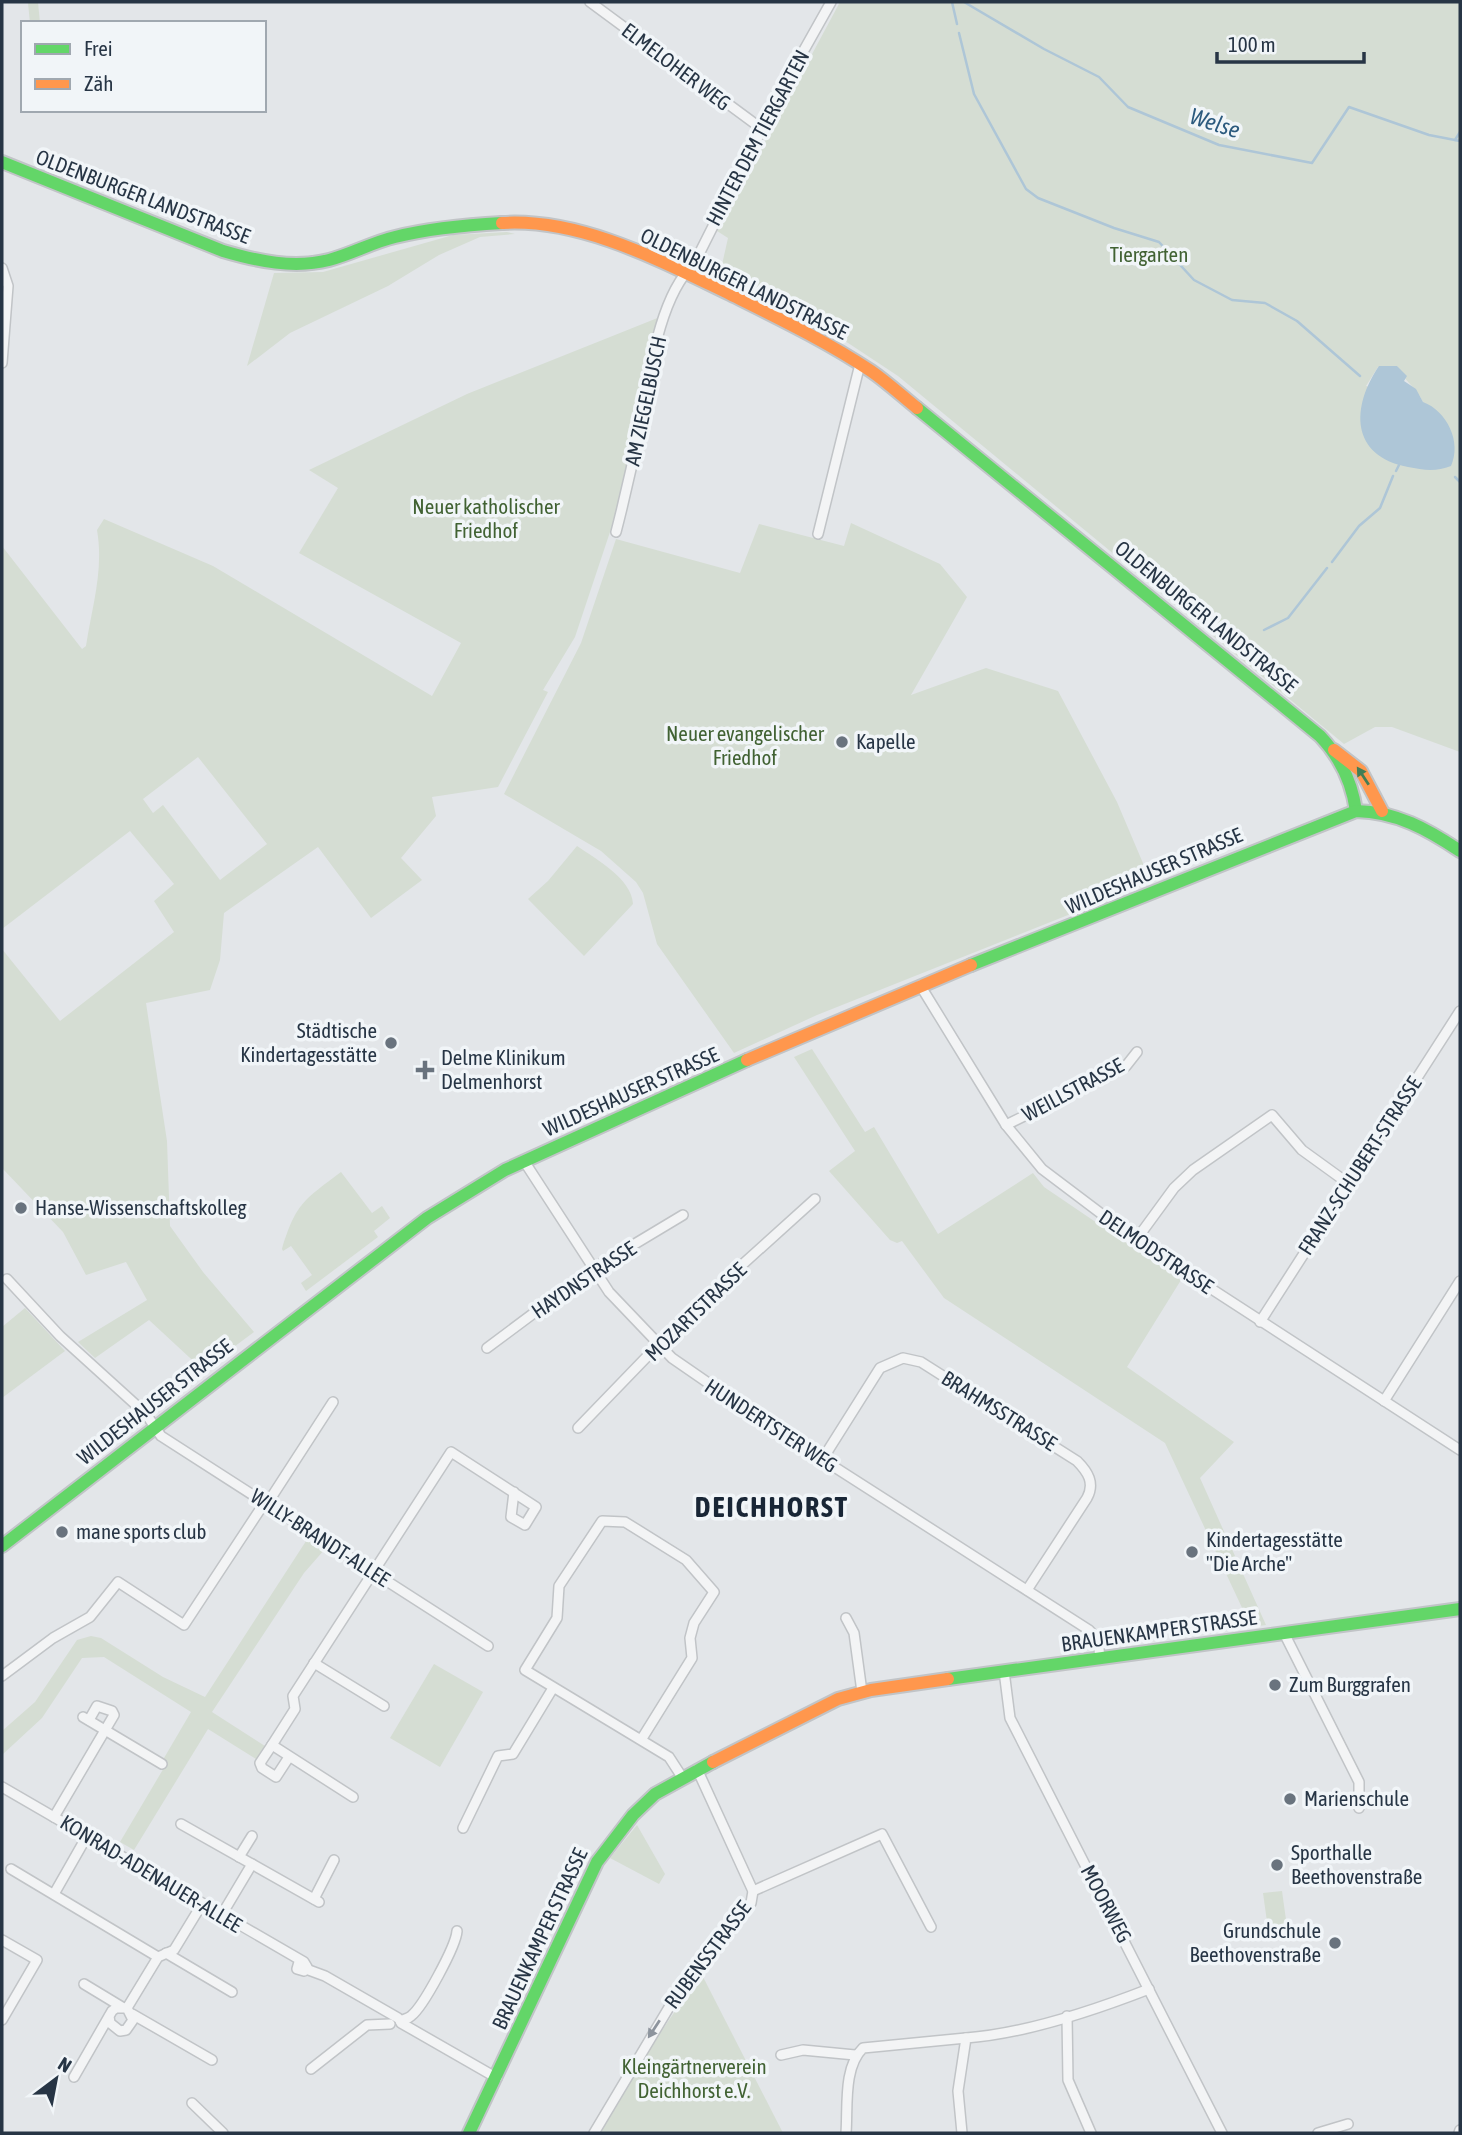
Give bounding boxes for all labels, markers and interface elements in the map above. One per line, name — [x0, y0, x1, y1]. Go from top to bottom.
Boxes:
street label: ELMELOHER WEG — [618, 18, 736, 115]
legend — [21, 21, 266, 112]
scale bar — [1217, 21, 1364, 65]
text: 100 m — [1228, 32, 1276, 56]
text: Frei — [84, 36, 113, 60]
street label: HINTER DEM TIERGARTEN — [701, 46, 814, 229]
text: Zäh — [84, 71, 113, 95]
water label: Welse — [1187, 103, 1243, 143]
street label: OLDENBURGER LANDSTRASSE — [33, 144, 254, 248]
street label: OLDENBURGER LANDSTRASSE — [637, 222, 852, 344]
park label: Tiergarten — [1110, 242, 1188, 266]
street label: AM ZIEGELBUSCH — [620, 334, 670, 468]
park label: Neuer katholischer Friedhof — [412, 494, 560, 542]
street label: OLDENBURGER LANDSTRASSE — [1111, 535, 1303, 697]
park label: Neuer evangelischer Friedhof — [666, 721, 825, 769]
place label: Kapelle — [856, 729, 916, 753]
marker: Kapelle — [834, 734, 850, 750]
one-way arrow — [1356, 766, 1369, 786]
street label: WILDESHAUSER STRASSE — [1062, 822, 1246, 918]
place label: Städtische Kindertagesstätte — [240, 1018, 377, 1066]
marker: Städtische Kindertagesstätte — [383, 1035, 399, 1051]
street label: WILDESHAUSER STRASSE — [539, 1042, 722, 1141]
place label: Delme Klinikum Delmenhorst — [441, 1045, 566, 1093]
street label: WEILLSTRASSE — [1018, 1052, 1127, 1126]
marker: Delme Klinikum Delmenhorst — [415, 1060, 435, 1080]
street label: FRANZ-SCHUBERT-STRASSE — [1293, 1072, 1426, 1259]
place label: Hanse-Wissenschaftskolleg — [35, 1195, 247, 1219]
marker: Hanse-Wissenschaftskolleg — [13, 1200, 29, 1216]
street label: DELMODSTRASSE — [1095, 1204, 1218, 1298]
street label: HAYDNSTRASSE — [527, 1236, 640, 1323]
street label: MOZARTSTRASSE — [640, 1257, 751, 1365]
street label: WILDESHAUSER STRASSE — [72, 1333, 237, 1469]
street label: BRAHMSSTRASSE — [938, 1365, 1062, 1455]
street label: HUNDERTSTER WEG — [701, 1373, 842, 1477]
street label: WILLY-BRANDT-ALLEE — [246, 1483, 395, 1591]
district label: DEICHHORST — [695, 1491, 849, 1523]
place label: mane sports club — [76, 1519, 207, 1543]
marker: mane sports club — [54, 1524, 70, 1540]
place label: Kindertagesstätte "Die Arche" — [1206, 1527, 1343, 1575]
marker: Kindertagesstätte "Die Arche" — [1184, 1544, 1200, 1560]
street label: BRAUENKAMPER STRASSE — [1060, 1604, 1258, 1656]
place label: Zum Burggrafen — [1289, 1672, 1411, 1696]
marker: Zum Burggrafen — [1267, 1677, 1283, 1693]
place label: Marienschule — [1304, 1786, 1409, 1810]
marker: Marienschule — [1282, 1791, 1298, 1807]
street label: KONRAD-ADENAUER-ALLEE — [56, 1809, 247, 1937]
place label: Sporthalle Beethovenstraße — [1291, 1840, 1422, 1888]
street label: BRAUENKAMPER STRASSE — [487, 1844, 592, 2033]
marker: Sporthalle Beethovenstraße — [1269, 1857, 1285, 1873]
street label: MOORWEG — [1077, 1861, 1137, 1946]
street label: RUBENSSTRASSE — [659, 1896, 755, 2013]
place label: Grundschule Beethovenstraße — [1190, 1918, 1321, 1966]
marker: Grundschule Beethovenstraße — [1327, 1935, 1343, 1951]
one-way arrow — [648, 2020, 661, 2039]
north arrow — [21, 2044, 91, 2114]
text: N — [54, 2052, 76, 2077]
park label: Kleingärtnerverein Deichhorst e.V. — [621, 2054, 767, 2102]

